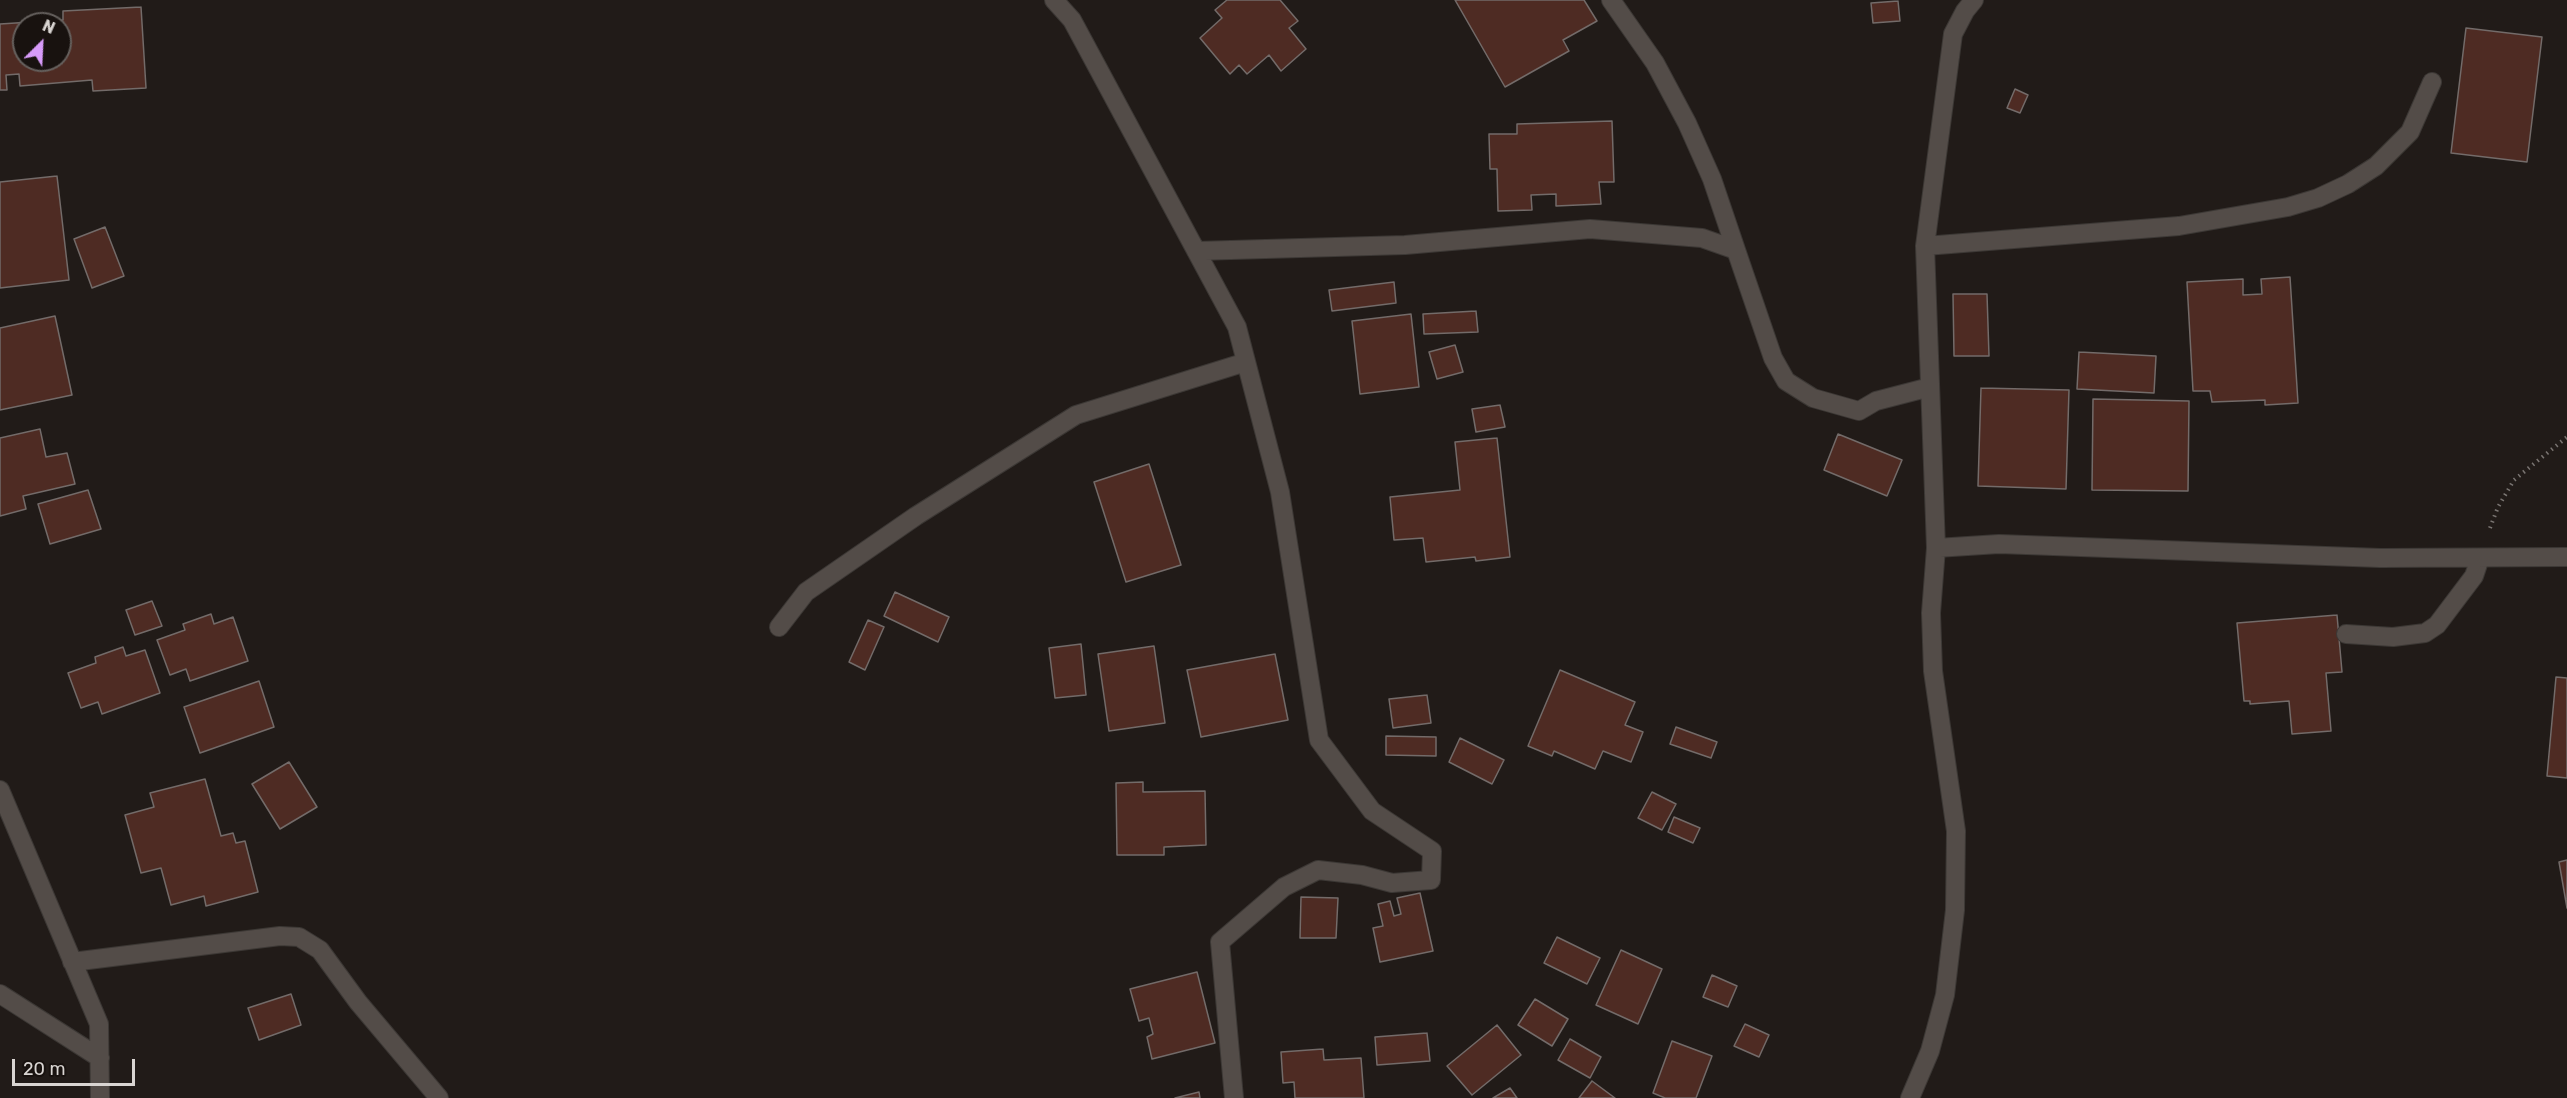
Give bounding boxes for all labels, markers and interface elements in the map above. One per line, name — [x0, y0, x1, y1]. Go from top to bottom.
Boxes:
north arrow — [12, 12, 72, 72]
text: N — [40, 16, 58, 38]
scale bar — [15, 1047, 138, 1085]
text: 20 m — [23, 1058, 65, 1080]

